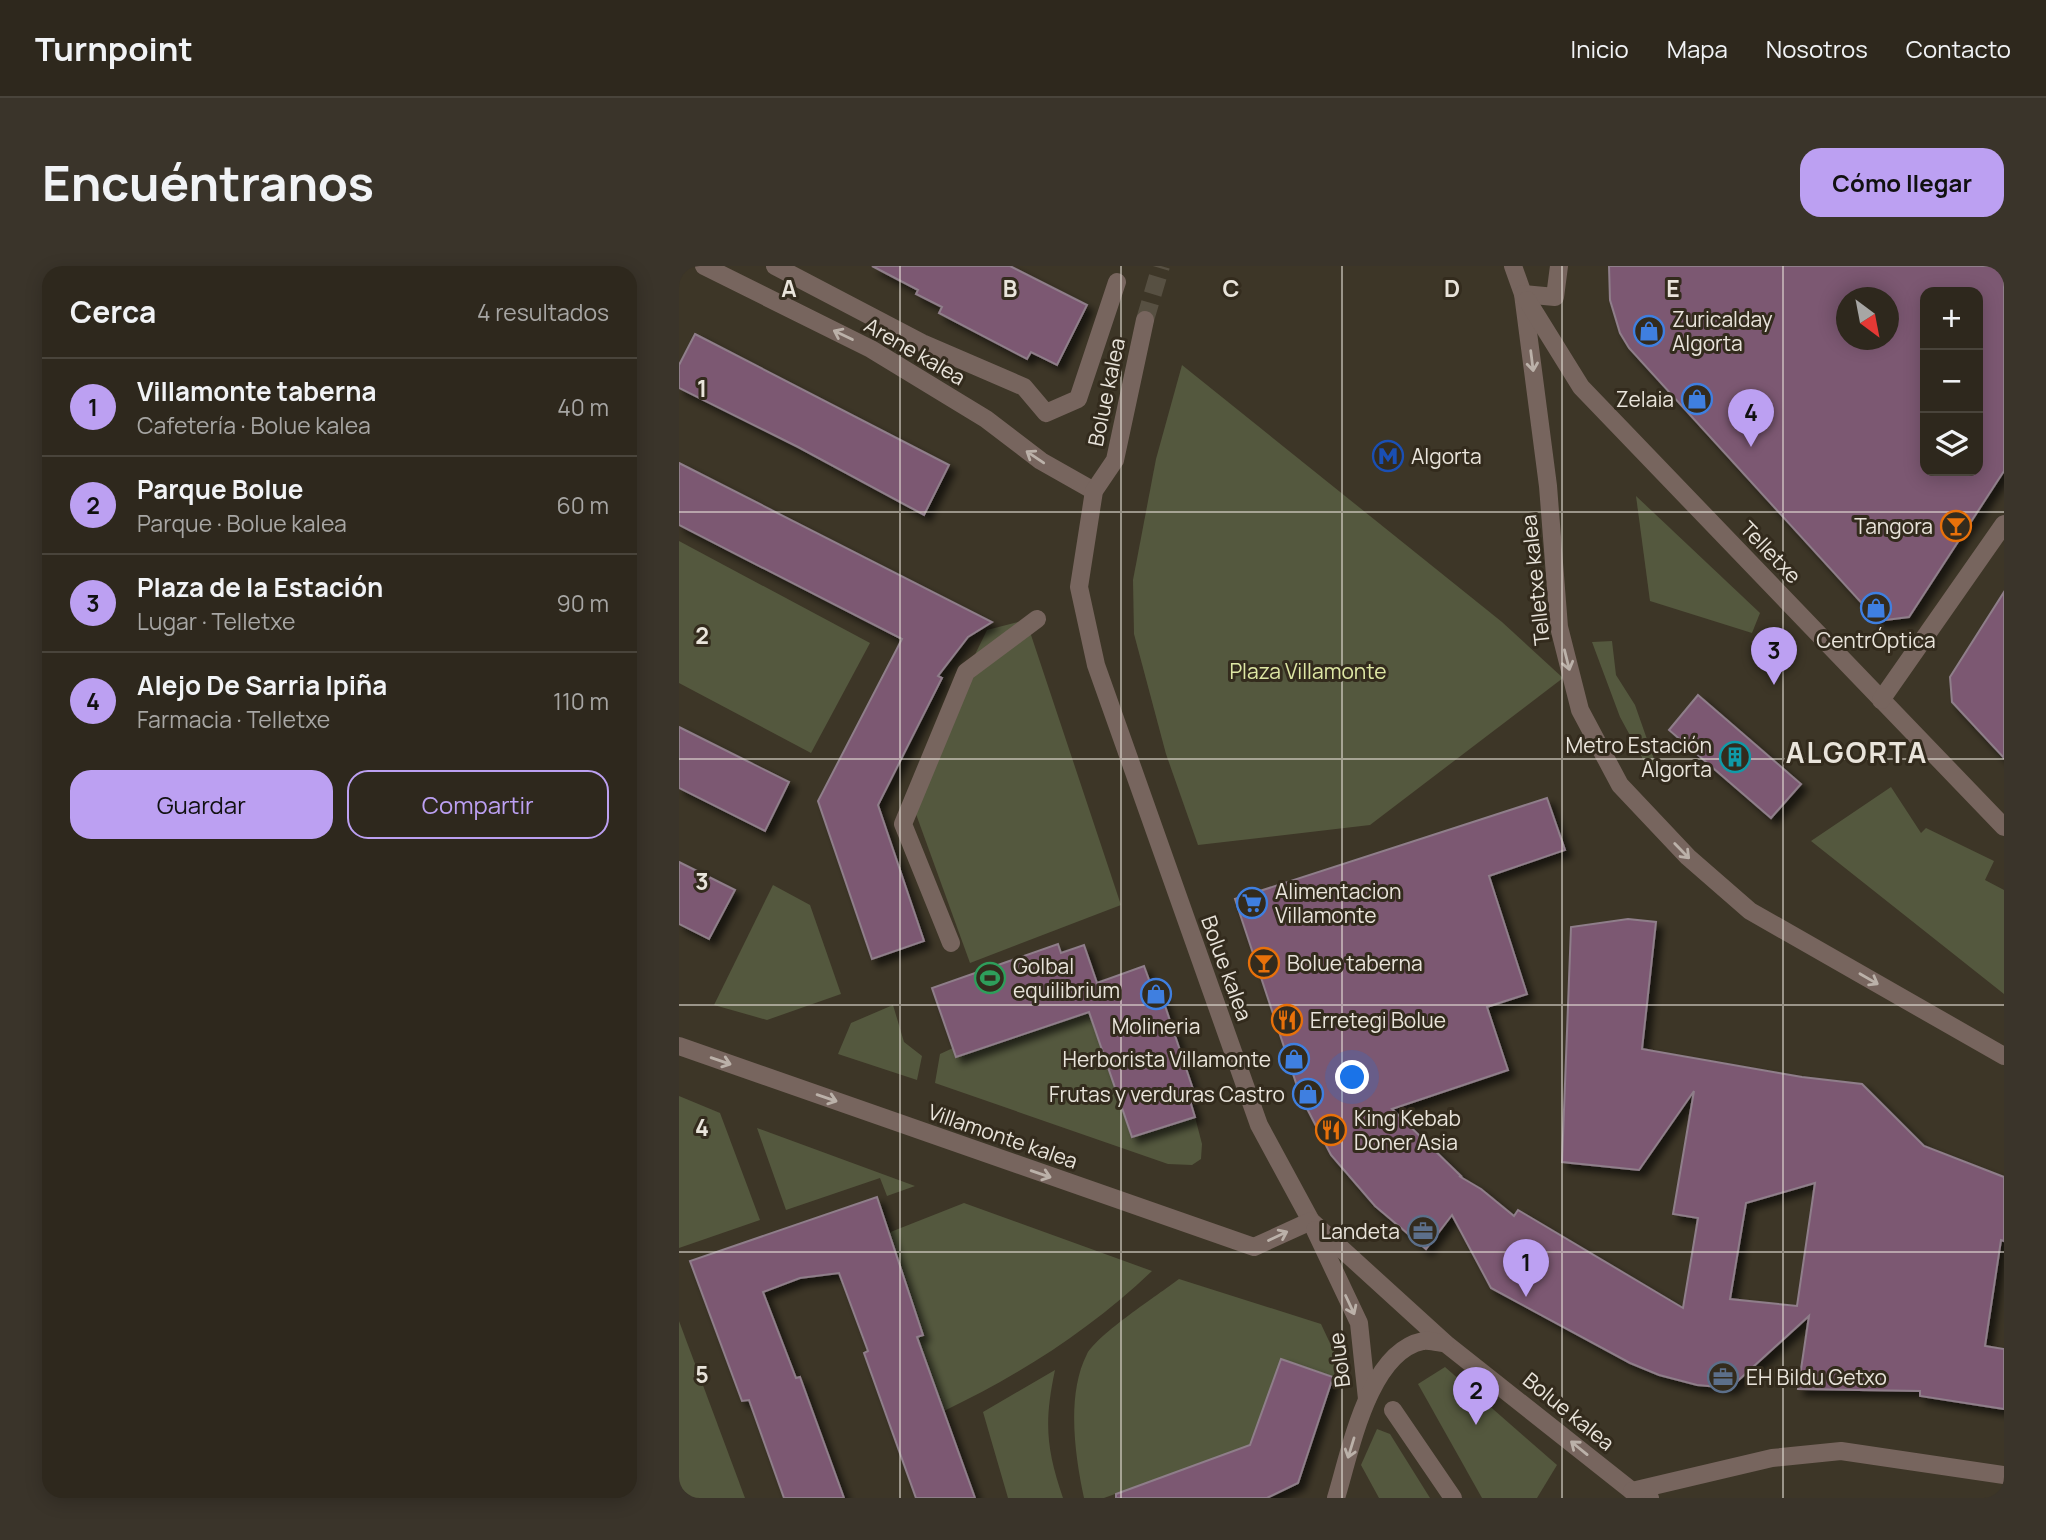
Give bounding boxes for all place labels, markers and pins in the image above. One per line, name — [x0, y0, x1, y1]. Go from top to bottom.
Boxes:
place label: Zuricalday Algorta — [1672, 305, 1773, 357]
shop icon: Zuricalday Algorta — [1632, 314, 1666, 348]
shop icon: Zelaia — [1680, 382, 1714, 416]
place label: Zelaia — [1616, 385, 1674, 413]
pin: 4 — [1728, 389, 1774, 447]
metro station icon: Algorta — [1371, 439, 1405, 473]
place label: Algorta — [1411, 442, 1482, 470]
bar icon: Tangora — [1939, 509, 1973, 543]
place label: Tangora — [1854, 512, 1933, 540]
shop icon: CentrÓptica — [1859, 591, 1893, 625]
place label: CentrÓptica — [1816, 626, 1936, 654]
pin: 3 — [1751, 627, 1797, 685]
place label: Metro Estación Algorta — [1566, 731, 1712, 783]
building icon: Metro Estación Algorta — [1718, 740, 1752, 774]
place label: Alimentacion Villamonte — [1275, 877, 1401, 929]
supermarket icon: Alimentacion Villamonte — [1235, 886, 1269, 920]
bar icon: Bolue taberna — [1247, 946, 1281, 980]
place label: Bolue taberna — [1287, 949, 1423, 977]
place label: Golbal equilibrium — [1013, 952, 1120, 1004]
sports icon: Golbal equilibrium — [973, 961, 1007, 995]
shop icon: Molineria — [1139, 977, 1173, 1011]
restaurant icon: Erretegi Bolue — [1270, 1003, 1304, 1037]
place label: Erretegi Bolue — [1310, 1006, 1446, 1034]
place label: Molineria — [1112, 1012, 1200, 1040]
shop icon: Herborista Villamonte — [1277, 1042, 1311, 1076]
place label: Herborista Villamonte — [1063, 1045, 1271, 1073]
shop icon: Frutas y verduras Castro — [1291, 1077, 1325, 1111]
place label: Frutas y verduras Castro — [1049, 1080, 1285, 1108]
place label: King Kebab Doner Asia — [1354, 1104, 1461, 1156]
restaurant icon: King Kebab Doner Asia — [1314, 1113, 1348, 1147]
office icon: Landeta — [1406, 1214, 1440, 1248]
place label: Landeta — [1320, 1217, 1400, 1245]
pin: 1 — [1503, 1239, 1549, 1297]
office icon: EH Bildu Getxo — [1706, 1360, 1740, 1394]
place label: EH Bildu Getxo — [1746, 1363, 1887, 1391]
pin: 2 — [1453, 1367, 1499, 1425]

